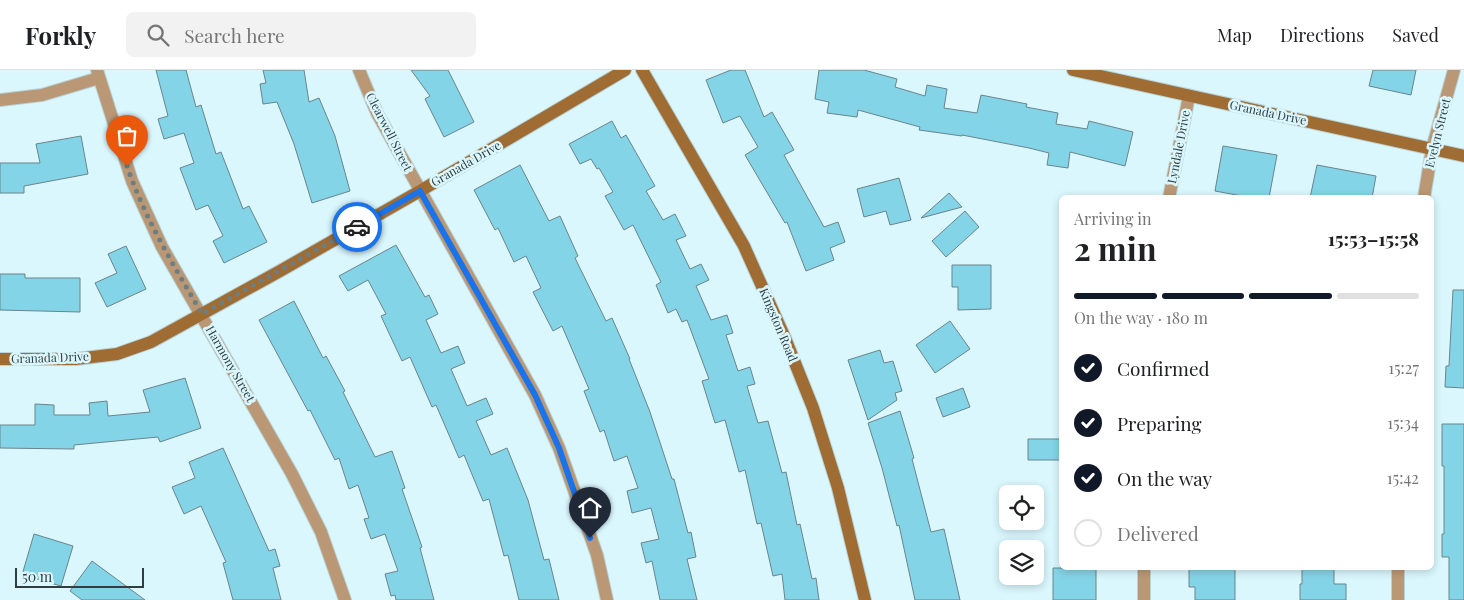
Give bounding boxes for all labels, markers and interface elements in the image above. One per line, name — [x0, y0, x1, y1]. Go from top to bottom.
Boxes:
search box — [126, 12, 476, 57]
text: Forkly — [25, 19, 96, 51]
icon: search — [144, 21, 172, 49]
text: Search here — [184, 22, 285, 48]
text: Map — [1217, 23, 1252, 47]
text: Directions — [1280, 23, 1364, 47]
text: Saved — [1392, 23, 1439, 47]
street label: Clearwell Street — [363, 89, 417, 174]
street label: Granada Drive — [1228, 96, 1308, 128]
street label: Evelyn Street — [1421, 96, 1454, 169]
street label: Lyndale Drive — [1163, 109, 1193, 185]
pin — [106, 115, 148, 166]
icon: bag — [113, 122, 141, 150]
street label: Granada Drive — [428, 137, 503, 190]
courier — [332, 202, 382, 252]
text: Arriving in — [1074, 208, 1152, 229]
icon: car — [343, 213, 371, 241]
text: 15:53–15:58 — [1328, 225, 1419, 251]
text: 2 min — [1074, 226, 1157, 269]
street label: Kingston Road — [756, 285, 802, 364]
text: On the way · 180 m — [1074, 307, 1208, 328]
street label: Harmony Street — [203, 322, 260, 405]
street label: Granada Drive — [11, 348, 89, 366]
icon: check — [1074, 354, 1102, 382]
text: Confirmed — [1117, 355, 1210, 381]
text: 15:27 — [1388, 357, 1419, 378]
icon: check — [1074, 409, 1102, 437]
text: Preparing — [1117, 410, 1202, 436]
text: 15:34 — [1387, 412, 1419, 433]
icon: check — [1074, 464, 1102, 492]
text: On the way — [1117, 465, 1212, 491]
text: 15:42 — [1387, 467, 1419, 488]
map controls — [999, 485, 1044, 585]
button: locate — [999, 485, 1044, 530]
pin — [569, 487, 611, 538]
icon: home — [576, 494, 604, 522]
text: Delivered — [1117, 520, 1199, 546]
button: layers — [999, 540, 1044, 585]
scale bar — [15, 565, 144, 588]
text: 50 m — [22, 567, 52, 586]

